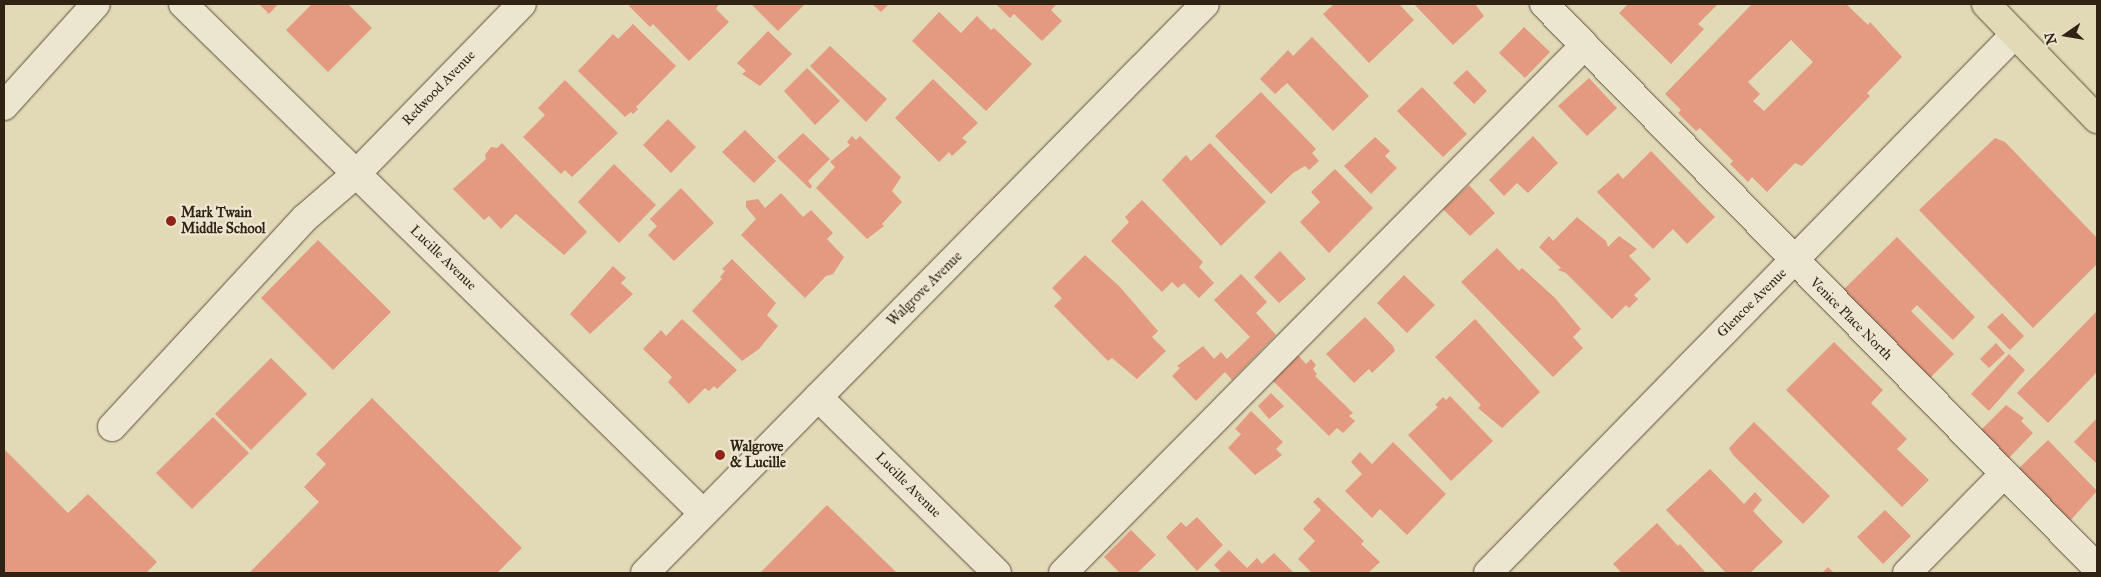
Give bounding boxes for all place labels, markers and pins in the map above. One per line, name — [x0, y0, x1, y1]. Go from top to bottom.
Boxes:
place label: Mark Twain Middle School — [181, 205, 266, 238]
marker: Mark Twain Middle School — [165, 215, 177, 227]
place label: Walgrove & Lucille — [730, 439, 786, 472]
marker: Walgrove & Lucille — [714, 449, 726, 461]

